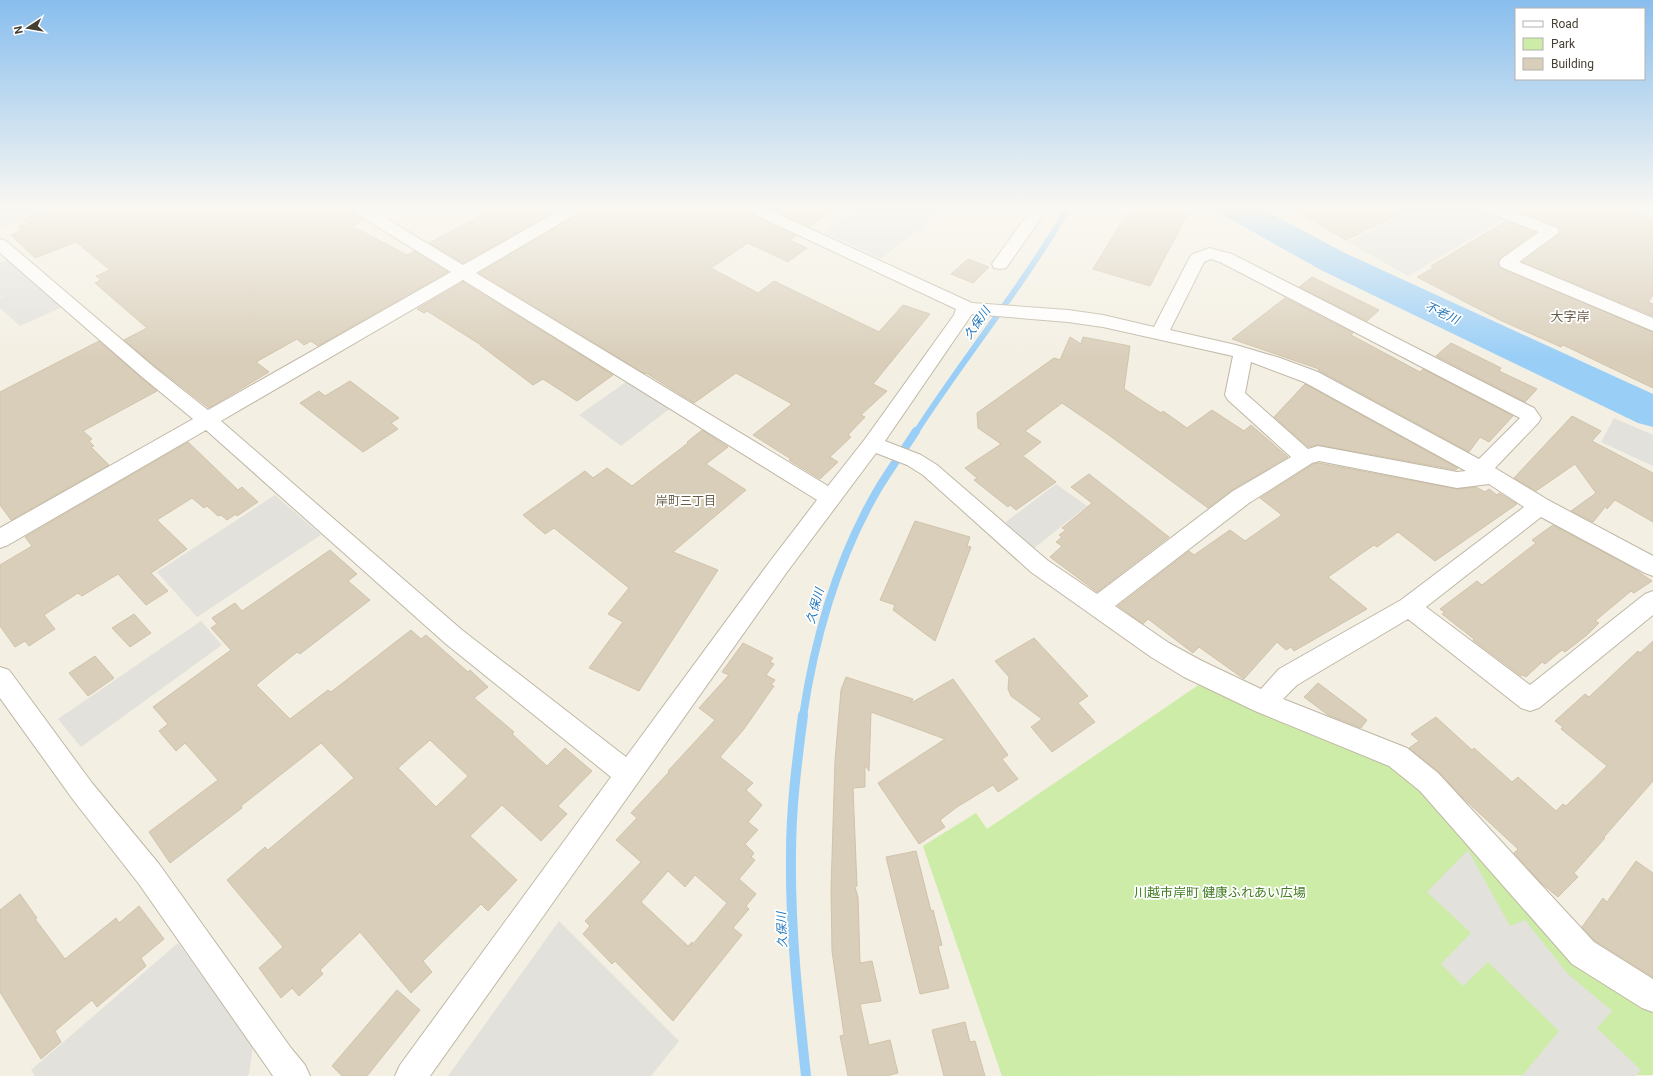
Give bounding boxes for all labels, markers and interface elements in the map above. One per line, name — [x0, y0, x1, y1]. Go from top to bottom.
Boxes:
north arrow — [8, 8, 48, 48]
legend — [1515, 8, 1645, 80]
text: Road — [1551, 17, 1579, 31]
text: N — [11, 25, 26, 35]
text: Park — [1551, 37, 1576, 51]
text: Building — [1551, 57, 1594, 71]
water label: 不老川 — [1423, 299, 1463, 328]
water label: 久保川 — [961, 303, 994, 342]
district label: 大字岸 — [1550, 309, 1590, 324]
district label: 岸町三丁目 — [656, 494, 716, 508]
water label: 久保川 — [803, 585, 827, 625]
park label: 川越市岸町 健康ふれあい広場 — [1134, 885, 1306, 900]
water label: 久保川 — [774, 910, 790, 948]

